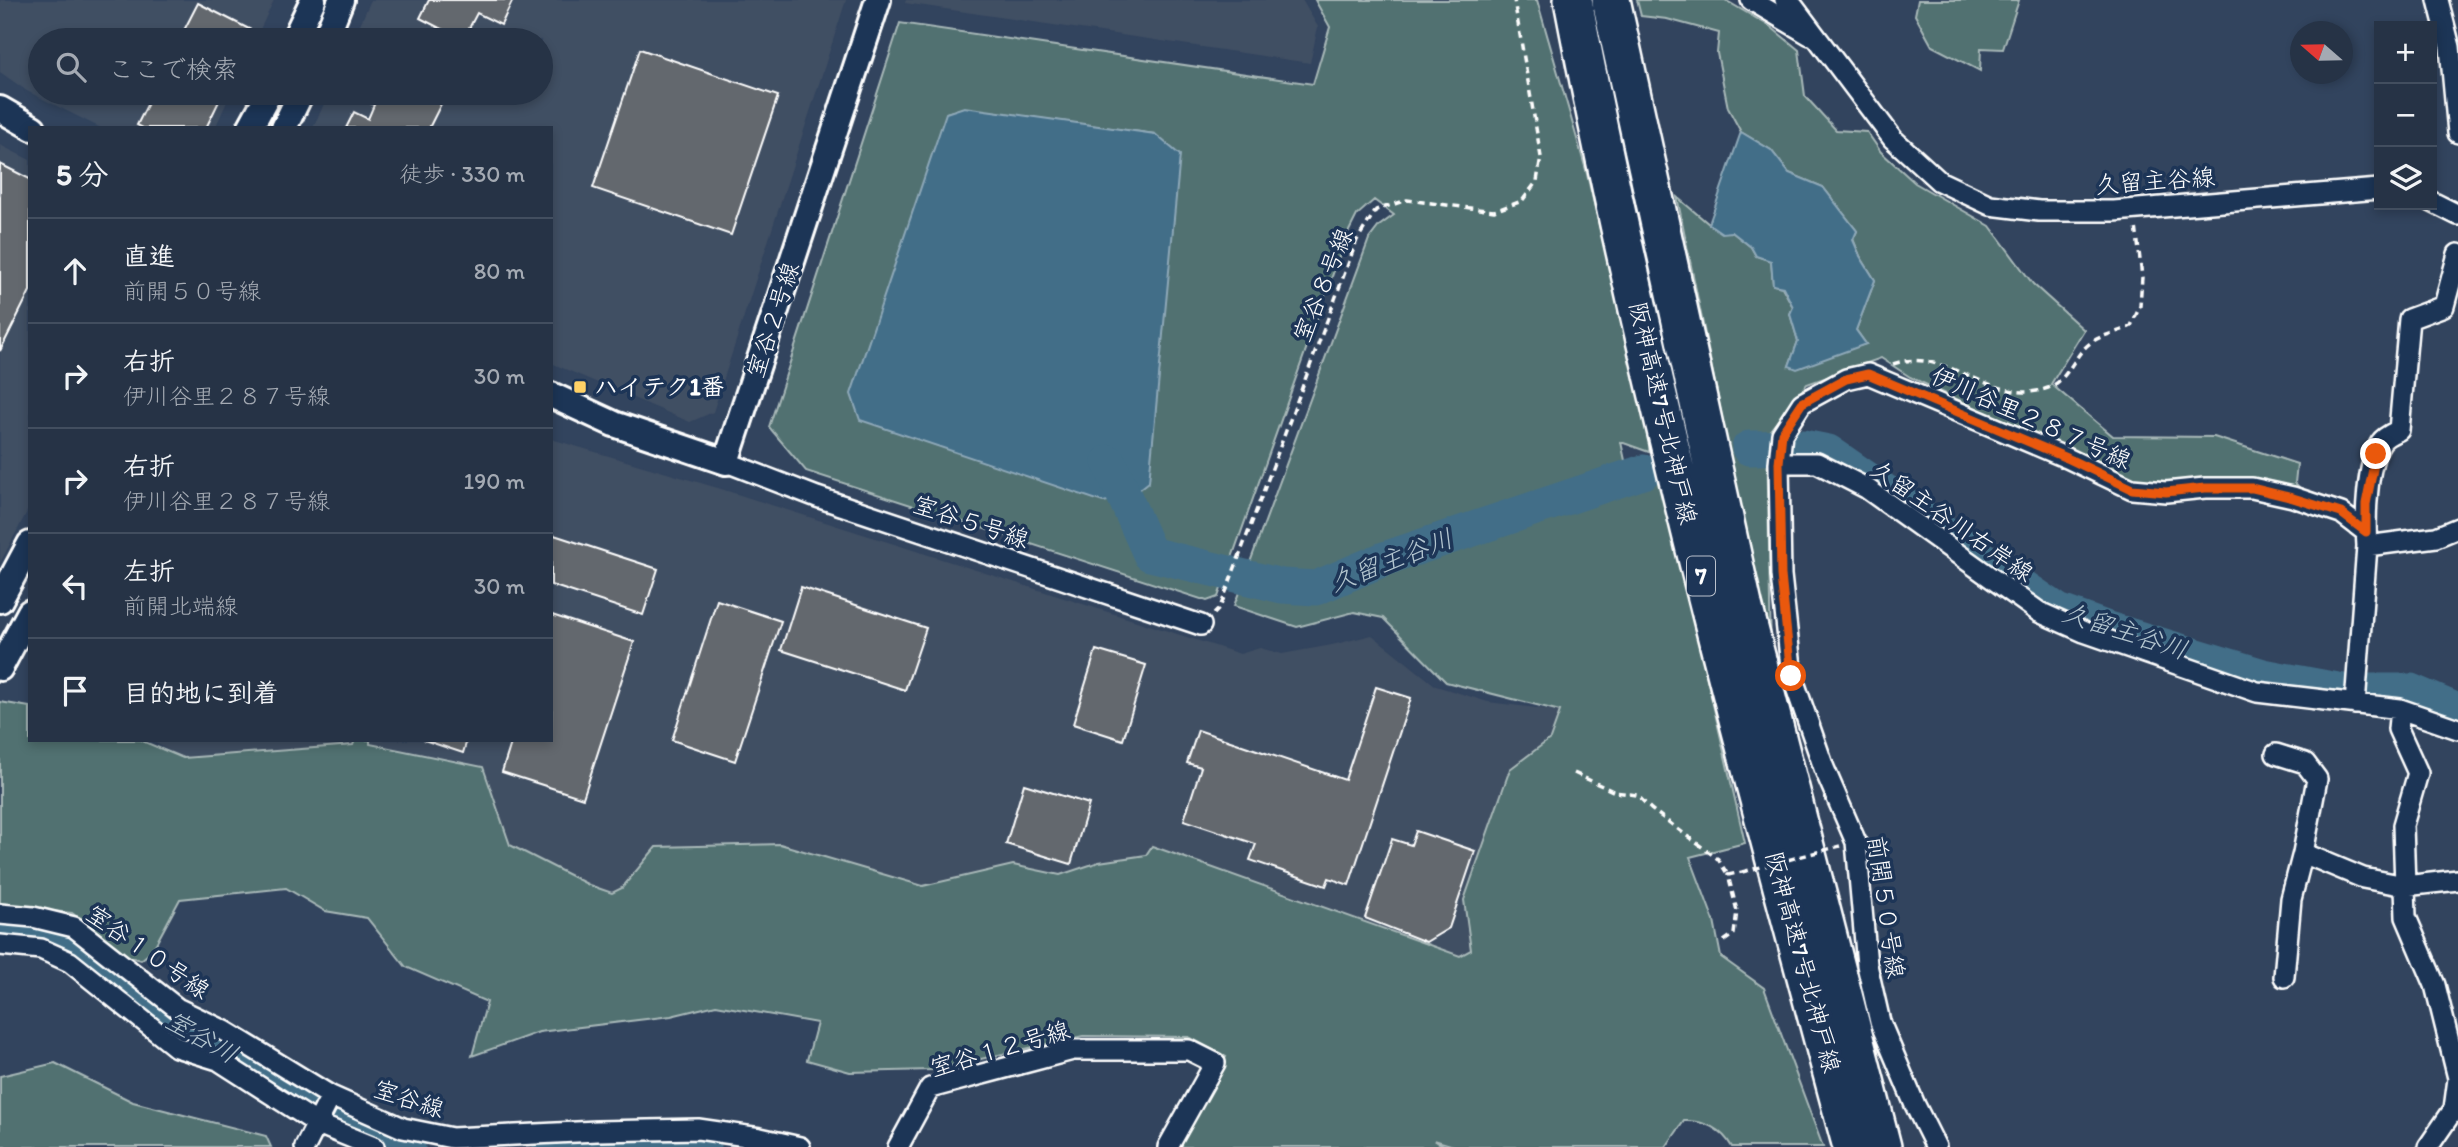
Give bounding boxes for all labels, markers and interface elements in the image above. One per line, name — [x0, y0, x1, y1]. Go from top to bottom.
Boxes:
north arrow — [2290, 21, 2353, 84]
map controls — [2374, 21, 2437, 210]
button: + — [2374, 21, 2437, 84]
search box — [28, 28, 553, 105]
icon: search — [52, 48, 90, 86]
text: ここで検索 — [108, 53, 238, 85]
button: − — [2374, 84, 2437, 147]
button: layers — [2374, 147, 2437, 210]
text: 5 分 — [56, 156, 109, 193]
text: 徒歩 · 330 m — [399, 160, 525, 188]
street label: 久留主谷線 — [2094, 162, 2216, 199]
street label: 室谷８号線 — [1287, 224, 1358, 346]
text: 直進 — [123, 240, 175, 272]
icon: ahead — [56, 252, 94, 290]
text: 80 m — [474, 257, 525, 285]
street label: 室谷２号線 — [740, 258, 805, 381]
text: 前開５０号線 — [123, 277, 261, 305]
street label: 阪神高速7号北神戸線 — [1624, 299, 1703, 527]
text: 右折 — [123, 345, 175, 377]
icon: right — [56, 357, 94, 395]
street label: 伊川谷里２８７号線 — [1927, 360, 2136, 475]
text: 30 m — [474, 362, 525, 390]
place label: ハイテク1番 — [594, 372, 725, 401]
marker: ハイテク1番 — [572, 379, 588, 395]
text: 伊川谷里２８７号線 — [123, 382, 330, 410]
route end — [2360, 438, 2391, 469]
text: 右折 — [123, 450, 175, 482]
street label: 久留主谷川右岸線 — [1865, 454, 2039, 588]
icon: right — [56, 462, 94, 500]
text: 190 m — [464, 467, 525, 495]
text: 伊川谷里２８７号線 — [123, 487, 330, 515]
street label: 室谷５号線 — [910, 489, 1033, 554]
water label: 久留主谷川 — [1325, 522, 1457, 598]
text: 左折 — [123, 555, 175, 587]
road number: 7 — [1687, 556, 1715, 596]
icon: left — [56, 567, 94, 605]
text: 30 m — [474, 572, 525, 600]
text: 前開北端線 — [123, 592, 238, 620]
water label: 久留主谷川 — [2058, 596, 2192, 666]
route start — [1775, 660, 1806, 691]
icon: arrive — [56, 672, 94, 710]
text: 目的地に到着 — [123, 677, 279, 709]
street label: 前開５０号線 — [1862, 834, 1911, 980]
street label: 阪神高速7号北神戸線 — [1760, 848, 1847, 1076]
street label: 室谷１０号線 — [81, 898, 216, 1005]
water label: 室谷川 — [160, 1004, 244, 1070]
street label: 室谷１２号線 — [927, 1015, 1073, 1082]
street label: 室谷線 — [370, 1074, 448, 1123]

